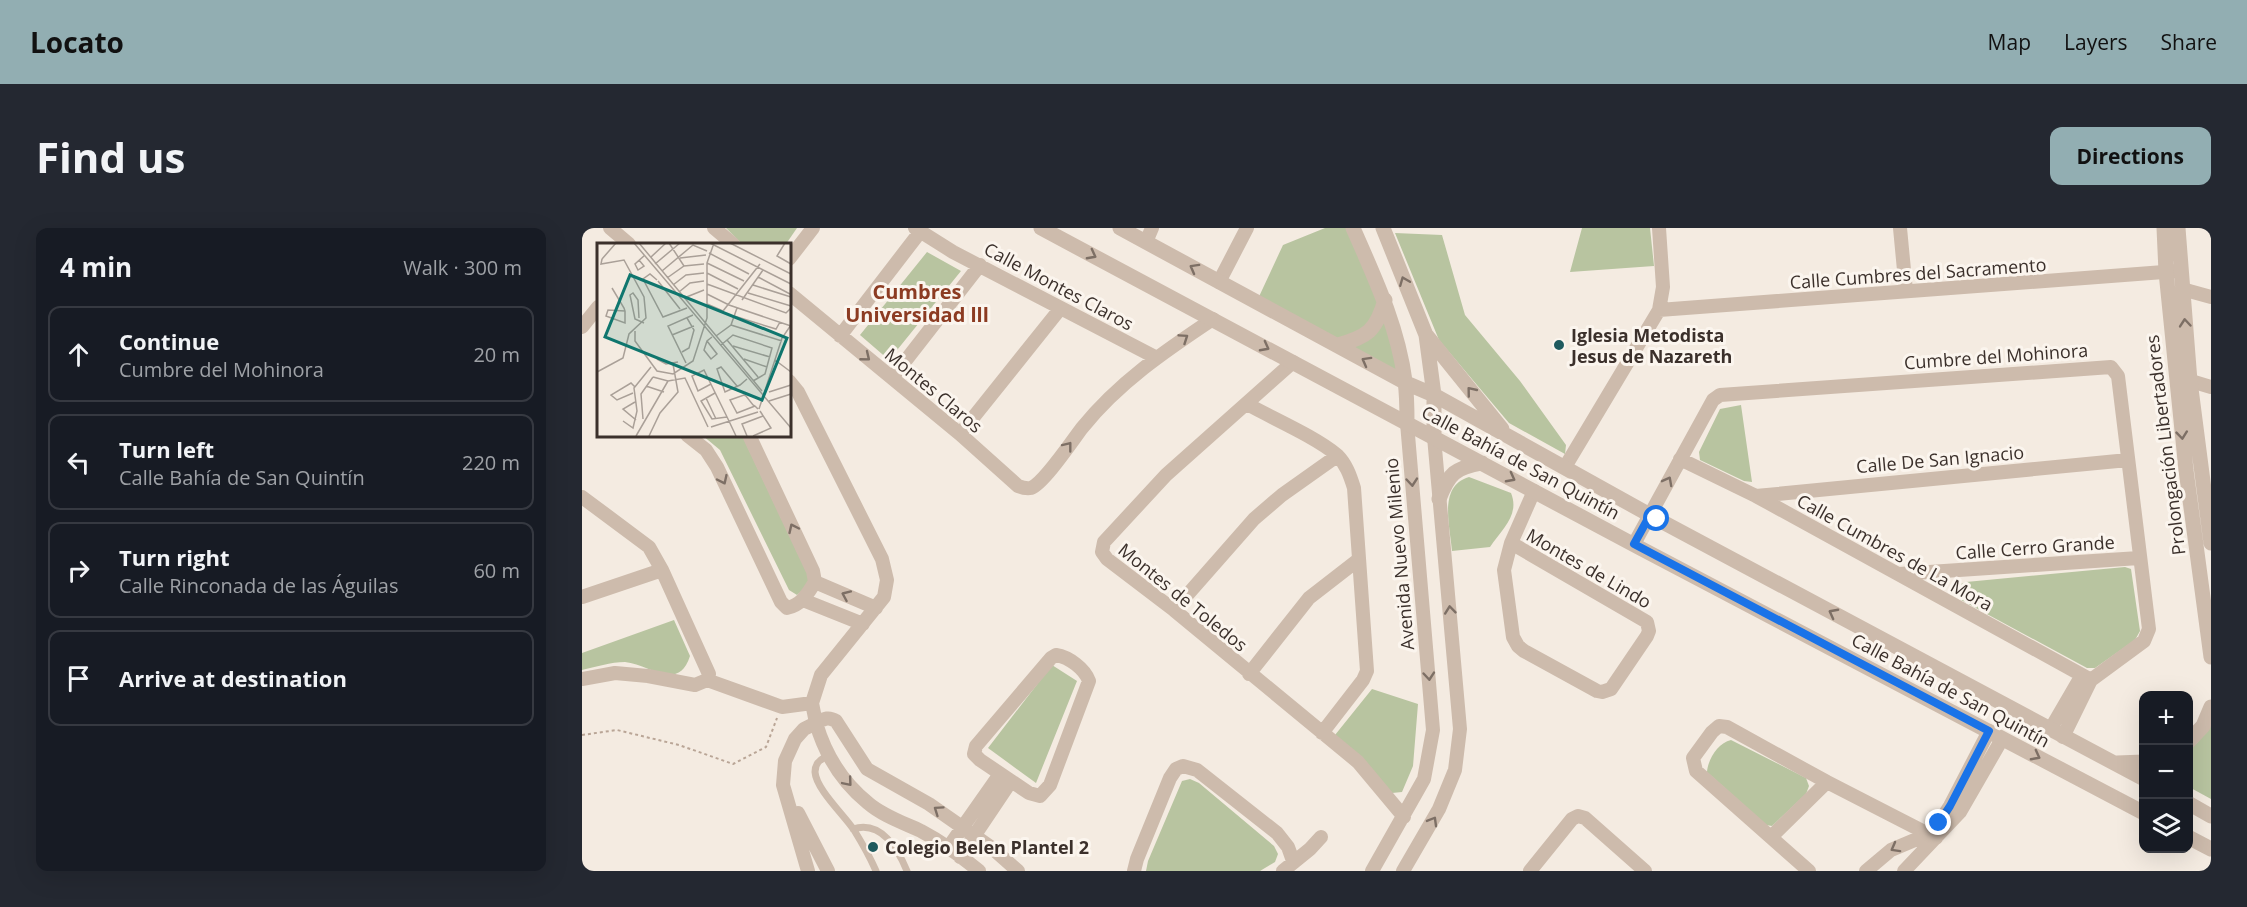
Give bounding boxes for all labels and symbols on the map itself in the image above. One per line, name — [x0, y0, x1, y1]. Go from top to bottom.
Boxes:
street label: Calle Montes Claros — [980, 237, 1138, 335]
inset map — [597, 243, 790, 436]
one-way arrow — [1086, 248, 1097, 260]
street label: Calle Cumbres del Sacramento — [1789, 252, 2047, 294]
one-way arrow — [1190, 264, 1200, 276]
one-way arrow — [1399, 277, 1411, 288]
district label: Cumbres Universidad lll — [845, 278, 989, 328]
one-way arrow — [2178, 318, 2191, 327]
place label: Iglesia Metodista Jesus de Nazareth — [1569, 323, 1732, 368]
one-way arrow — [1178, 334, 1188, 346]
street label: Prolongación Libertadores — [2140, 334, 2190, 556]
marker: Iglesia Metodista Jesus de Nazareth — [1552, 338, 1566, 352]
street label: Cumbre del Mohinora — [1903, 338, 2089, 374]
one-way arrow — [1258, 340, 1269, 351]
street label: Montes Claros — [880, 342, 988, 438]
one-way arrow — [859, 350, 870, 361]
one-way arrow — [1362, 357, 1372, 368]
one-way arrow — [1467, 387, 1478, 398]
street label: Calle Bahía de San Quintín — [1418, 400, 1624, 524]
one-way arrow — [2176, 431, 2188, 440]
street label: Calle De San Ignacio — [1855, 440, 2025, 478]
one-way arrow — [1061, 441, 1072, 452]
street label: Avenida Nuevo Milenio — [1379, 457, 1419, 651]
one-way arrow — [1504, 471, 1515, 482]
one-way arrow — [715, 473, 727, 484]
one-way arrow — [1405, 477, 1418, 486]
one-way arrow — [1661, 477, 1672, 487]
street label: Calle Cumbres de La Mora — [1793, 488, 1997, 616]
route start — [1643, 505, 1669, 531]
street label: Montes de Lindo — [1522, 522, 1656, 614]
one-way arrow — [788, 524, 800, 535]
street label: Calle Cerro Grande — [1955, 529, 2115, 565]
street label: Montes de Toledos — [1113, 538, 1253, 656]
one-way arrow — [841, 590, 852, 602]
one-way arrow — [1444, 606, 1457, 615]
one-way arrow — [1828, 609, 1839, 620]
street label: Calle Bahía de San Quintín — [1848, 628, 2054, 752]
one-way arrow — [1422, 671, 1435, 680]
one-way arrow — [2029, 749, 2040, 761]
one-way arrow — [840, 775, 851, 786]
one-way arrow — [934, 806, 945, 817]
route end — [1925, 809, 1951, 835]
one-way arrow — [1425, 817, 1437, 827]
place label: Colegio Belen Plantel 2 — [885, 835, 1089, 859]
marker: Colegio Belen Plantel 2 — [866, 840, 880, 854]
one-way arrow — [1891, 841, 1901, 852]

